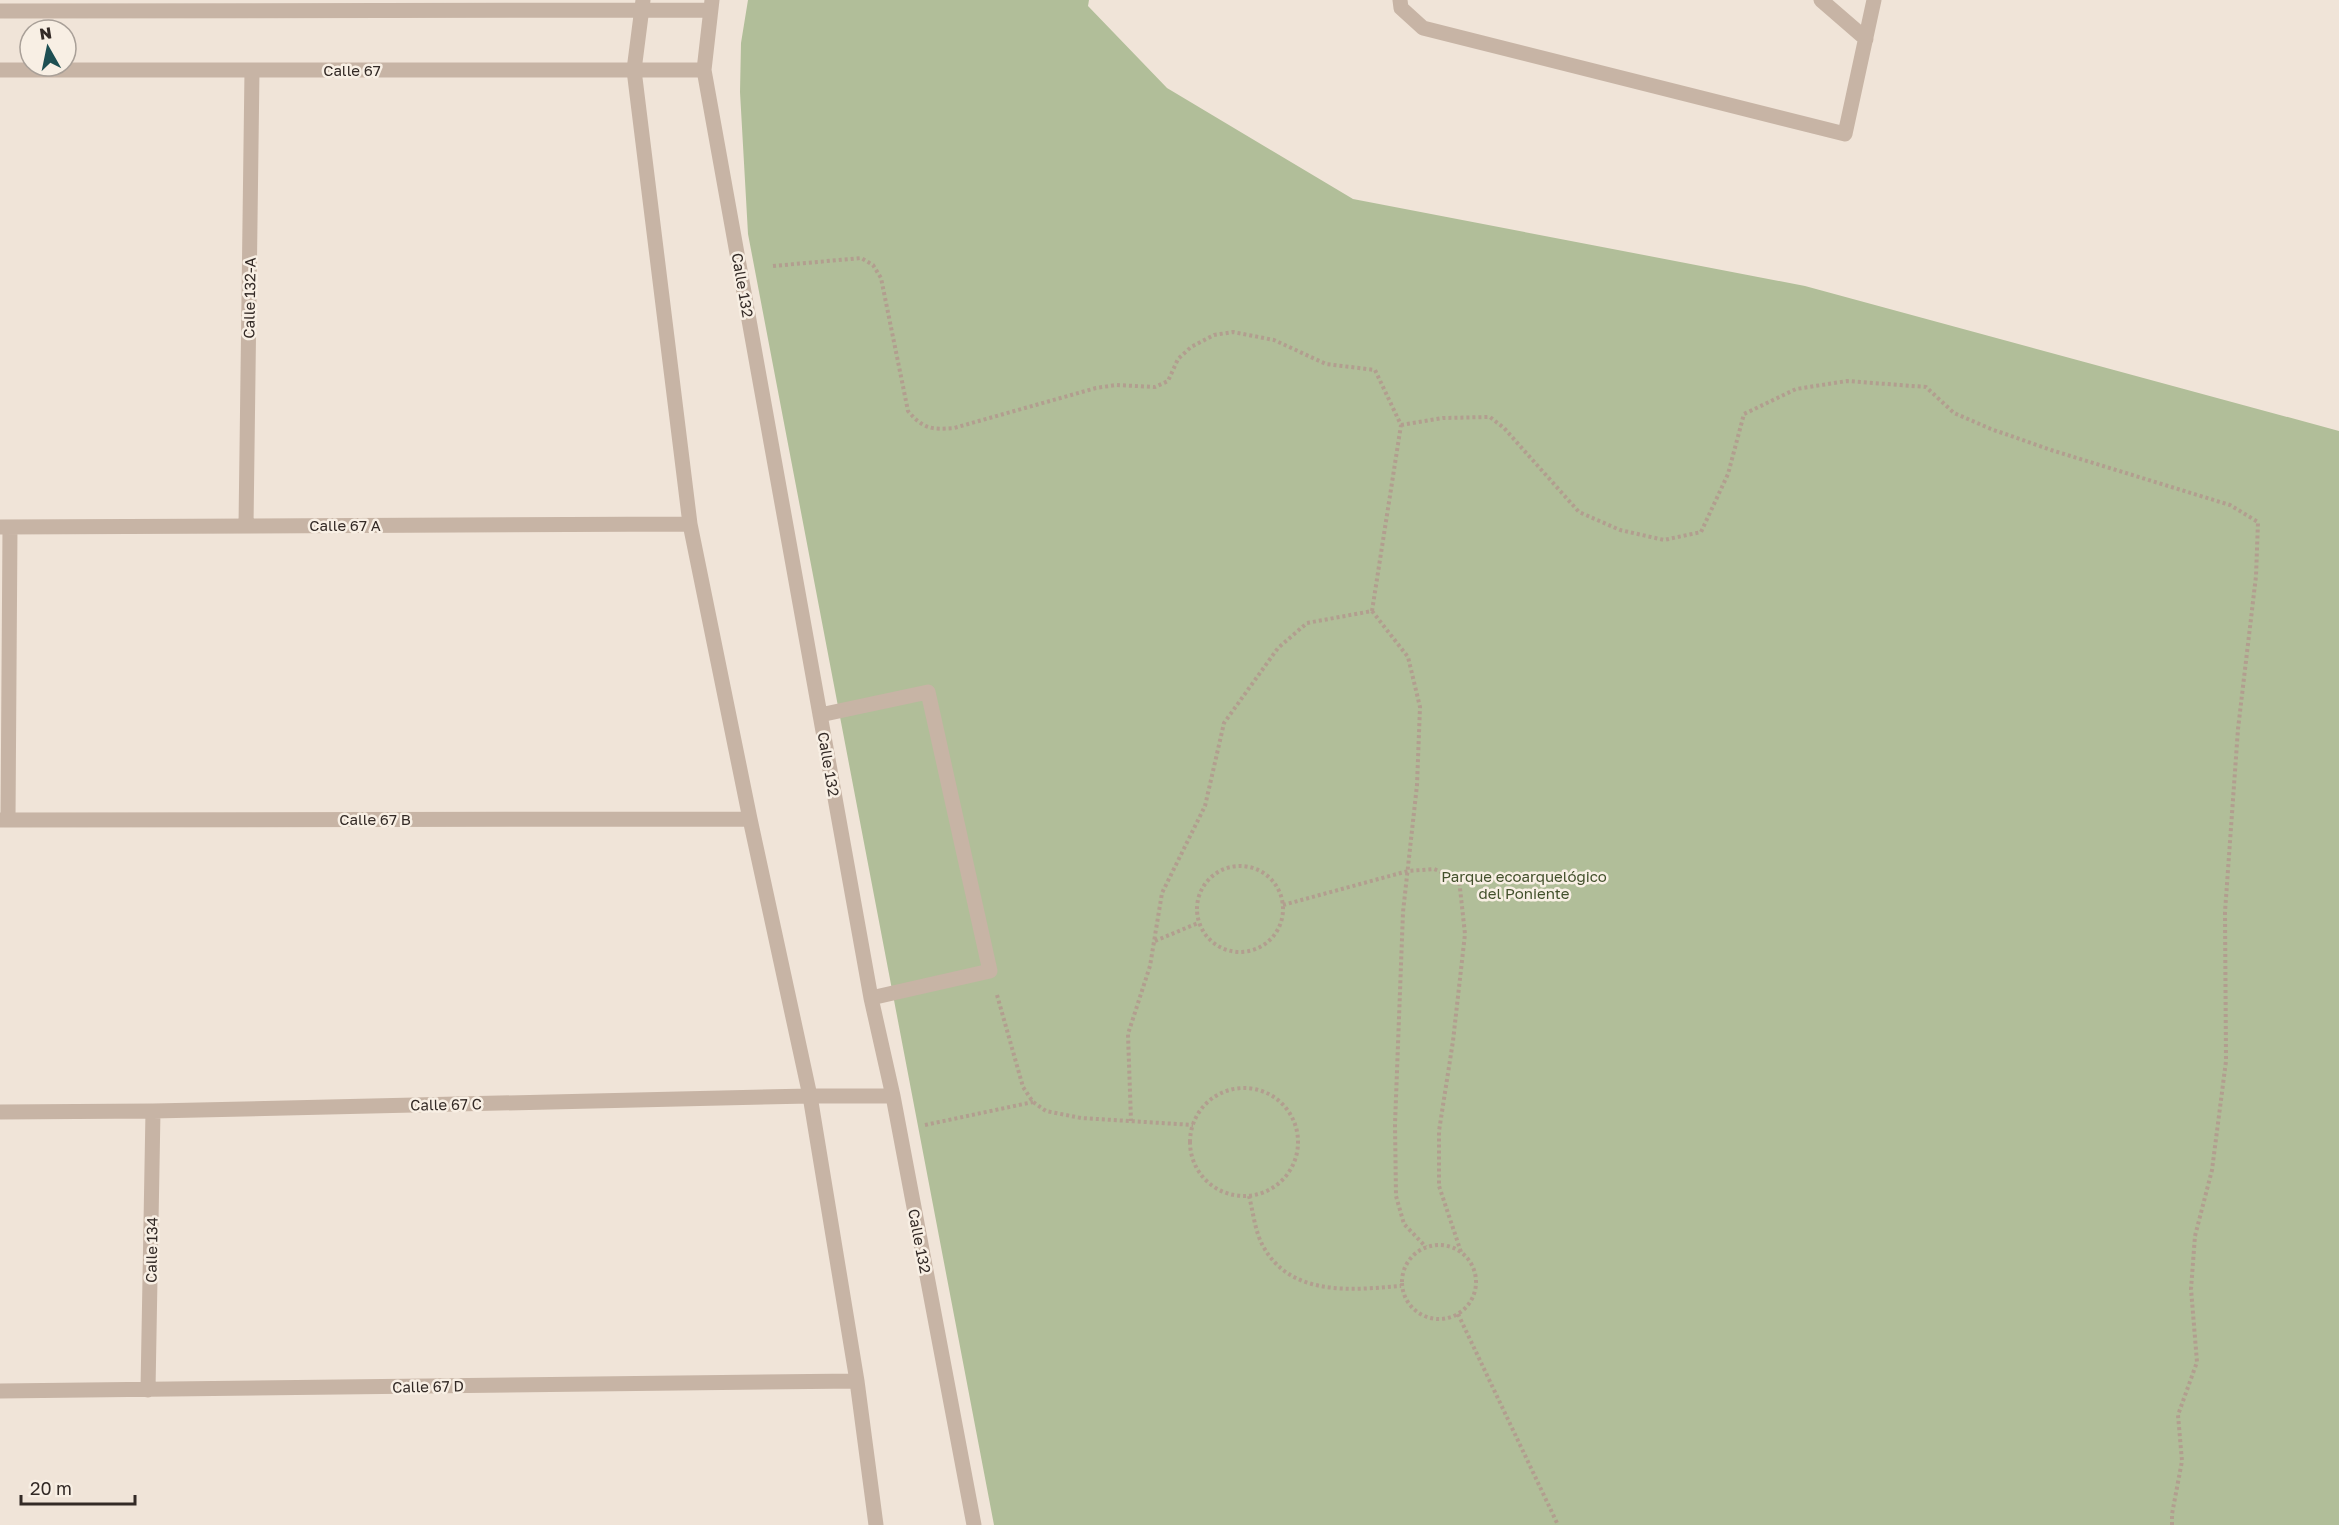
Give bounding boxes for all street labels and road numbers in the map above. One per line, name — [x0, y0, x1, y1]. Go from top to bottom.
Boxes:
street label: Calle 67 — [323, 61, 381, 79]
street label: Calle 132 — [728, 251, 758, 319]
street label: Calle 132-A — [239, 257, 259, 339]
street label: Calle 67 A — [309, 516, 381, 534]
street label: Calle 132 — [814, 730, 844, 798]
street label: Calle 67 B — [339, 810, 411, 828]
street label: Calle 67 C — [410, 1094, 482, 1114]
street label: Calle 132 — [905, 1207, 935, 1275]
street label: Calle 134 — [141, 1217, 161, 1283]
street label: Calle 67 D — [392, 1376, 464, 1396]

